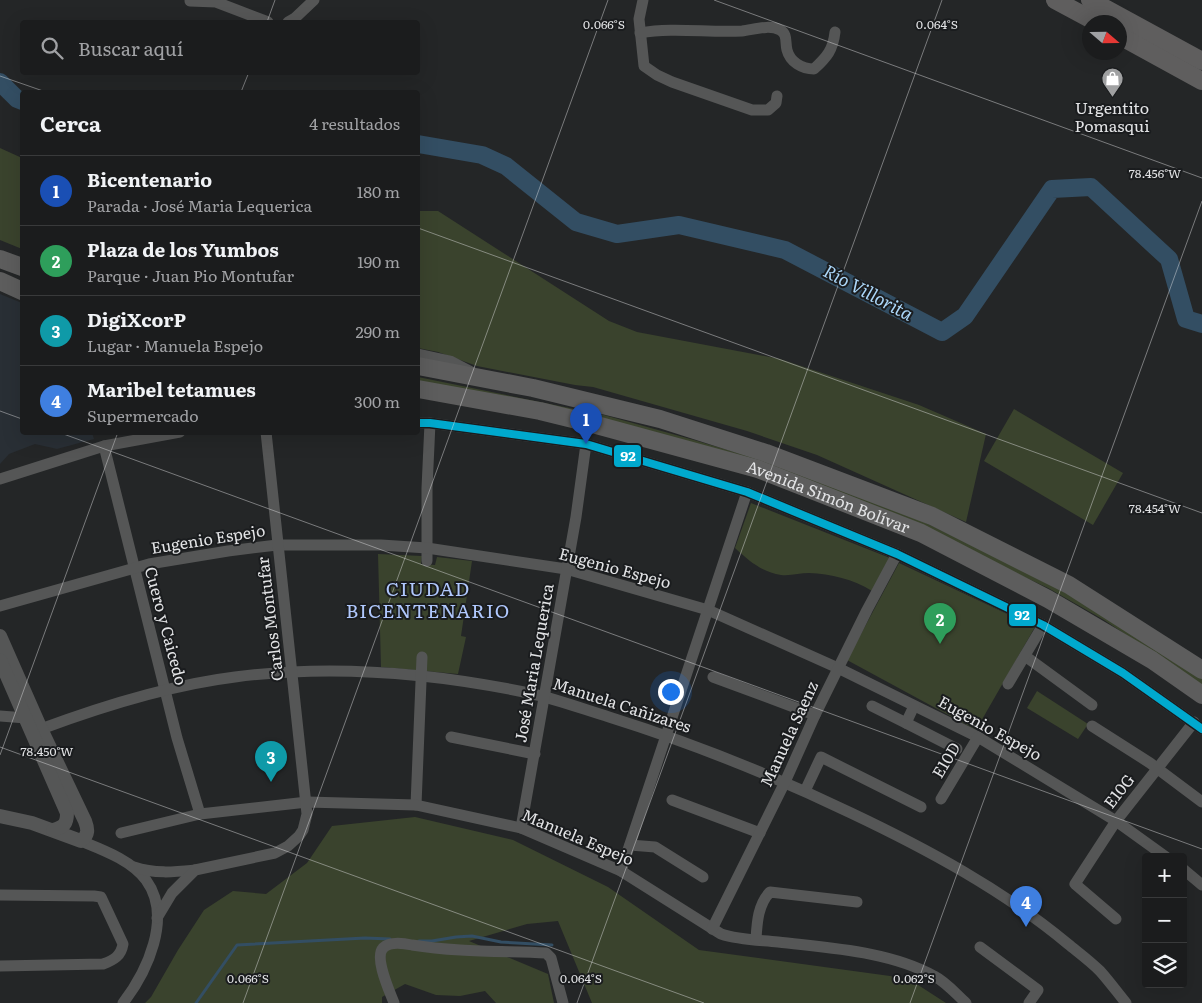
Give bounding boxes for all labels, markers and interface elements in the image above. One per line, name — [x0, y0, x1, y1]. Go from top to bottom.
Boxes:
text: 0.066°S — [583, 15, 625, 33]
text: 0.064°S — [916, 15, 958, 33]
north arrow — [1082, 15, 1127, 60]
search box — [20, 20, 420, 75]
icon: search — [38, 34, 66, 62]
text: Buscar aquí — [78, 34, 183, 62]
shop icon: Urgentito Pomasqui — [1100, 67, 1124, 98]
place label: Urgentito Pomasqui — [1075, 95, 1149, 137]
text: Cerca — [40, 107, 101, 138]
text: 4 resultados — [309, 111, 400, 135]
text: 78.456°W — [1129, 164, 1181, 182]
text: Bicentenario — [87, 165, 212, 193]
text: 1 — [53, 179, 59, 203]
text: 180 m — [357, 179, 400, 203]
text: Parada · José Maria Lequerica — [87, 193, 312, 217]
text: Plaza de los Yumbos — [87, 235, 279, 263]
text: 2 — [52, 249, 60, 273]
text: 190 m — [357, 249, 400, 273]
water label: Río Villorita — [819, 257, 919, 327]
text: Parque · Juan Pio Montufar — [87, 263, 294, 287]
text: DigiXcorP — [87, 305, 186, 333]
text: 3 — [52, 319, 60, 343]
text: 290 m — [356, 319, 400, 343]
text: Lugar · Manuela Espejo — [87, 333, 263, 357]
text: Maribel tetamues — [87, 375, 256, 403]
text: 4 — [51, 389, 61, 413]
text: 300 m — [354, 389, 400, 413]
text: Supermercado — [87, 403, 199, 427]
pin: 1 — [570, 403, 602, 444]
line badge: 92 — [613, 444, 642, 468]
text: 92 — [620, 445, 636, 465]
street label: Avenida Simón Bolívar — [744, 453, 914, 539]
text: 78.454°W — [1129, 499, 1181, 517]
street label: Eugenio Espejo — [149, 517, 267, 559]
street label: Eugenio Espejo — [556, 541, 674, 594]
street label: Carlos Montufar — [249, 555, 289, 683]
street label: Cuero y Caicedo — [140, 564, 194, 688]
district label: CIUDAD BICENTENARIO — [346, 574, 510, 624]
street label: José Maria Lequerica — [507, 581, 559, 744]
pin: 2 — [924, 603, 956, 644]
line badge: 92 — [1008, 603, 1037, 627]
text: 92 — [1014, 604, 1030, 624]
street label: Manuela Cañizares — [550, 670, 695, 738]
street label: Manuela Saenz — [753, 677, 823, 790]
your location — [658, 679, 684, 705]
street label: Eugenio Espejo — [934, 689, 1047, 766]
street label: E10D — [925, 737, 965, 782]
pin: 3 — [255, 741, 287, 782]
text: 78.450°W — [21, 742, 73, 760]
street label: E10G — [1097, 768, 1139, 813]
street label: Manuela Espejo — [519, 802, 638, 871]
map controls — [1142, 853, 1187, 988]
button: + — [1142, 853, 1187, 898]
pin: 4 — [1010, 886, 1042, 927]
button: − — [1142, 898, 1187, 943]
button: layers — [1142, 943, 1187, 988]
text: 0.066°S — [227, 969, 269, 987]
text: 0.064°S — [560, 969, 602, 987]
text: 0.062°S — [893, 969, 935, 987]

